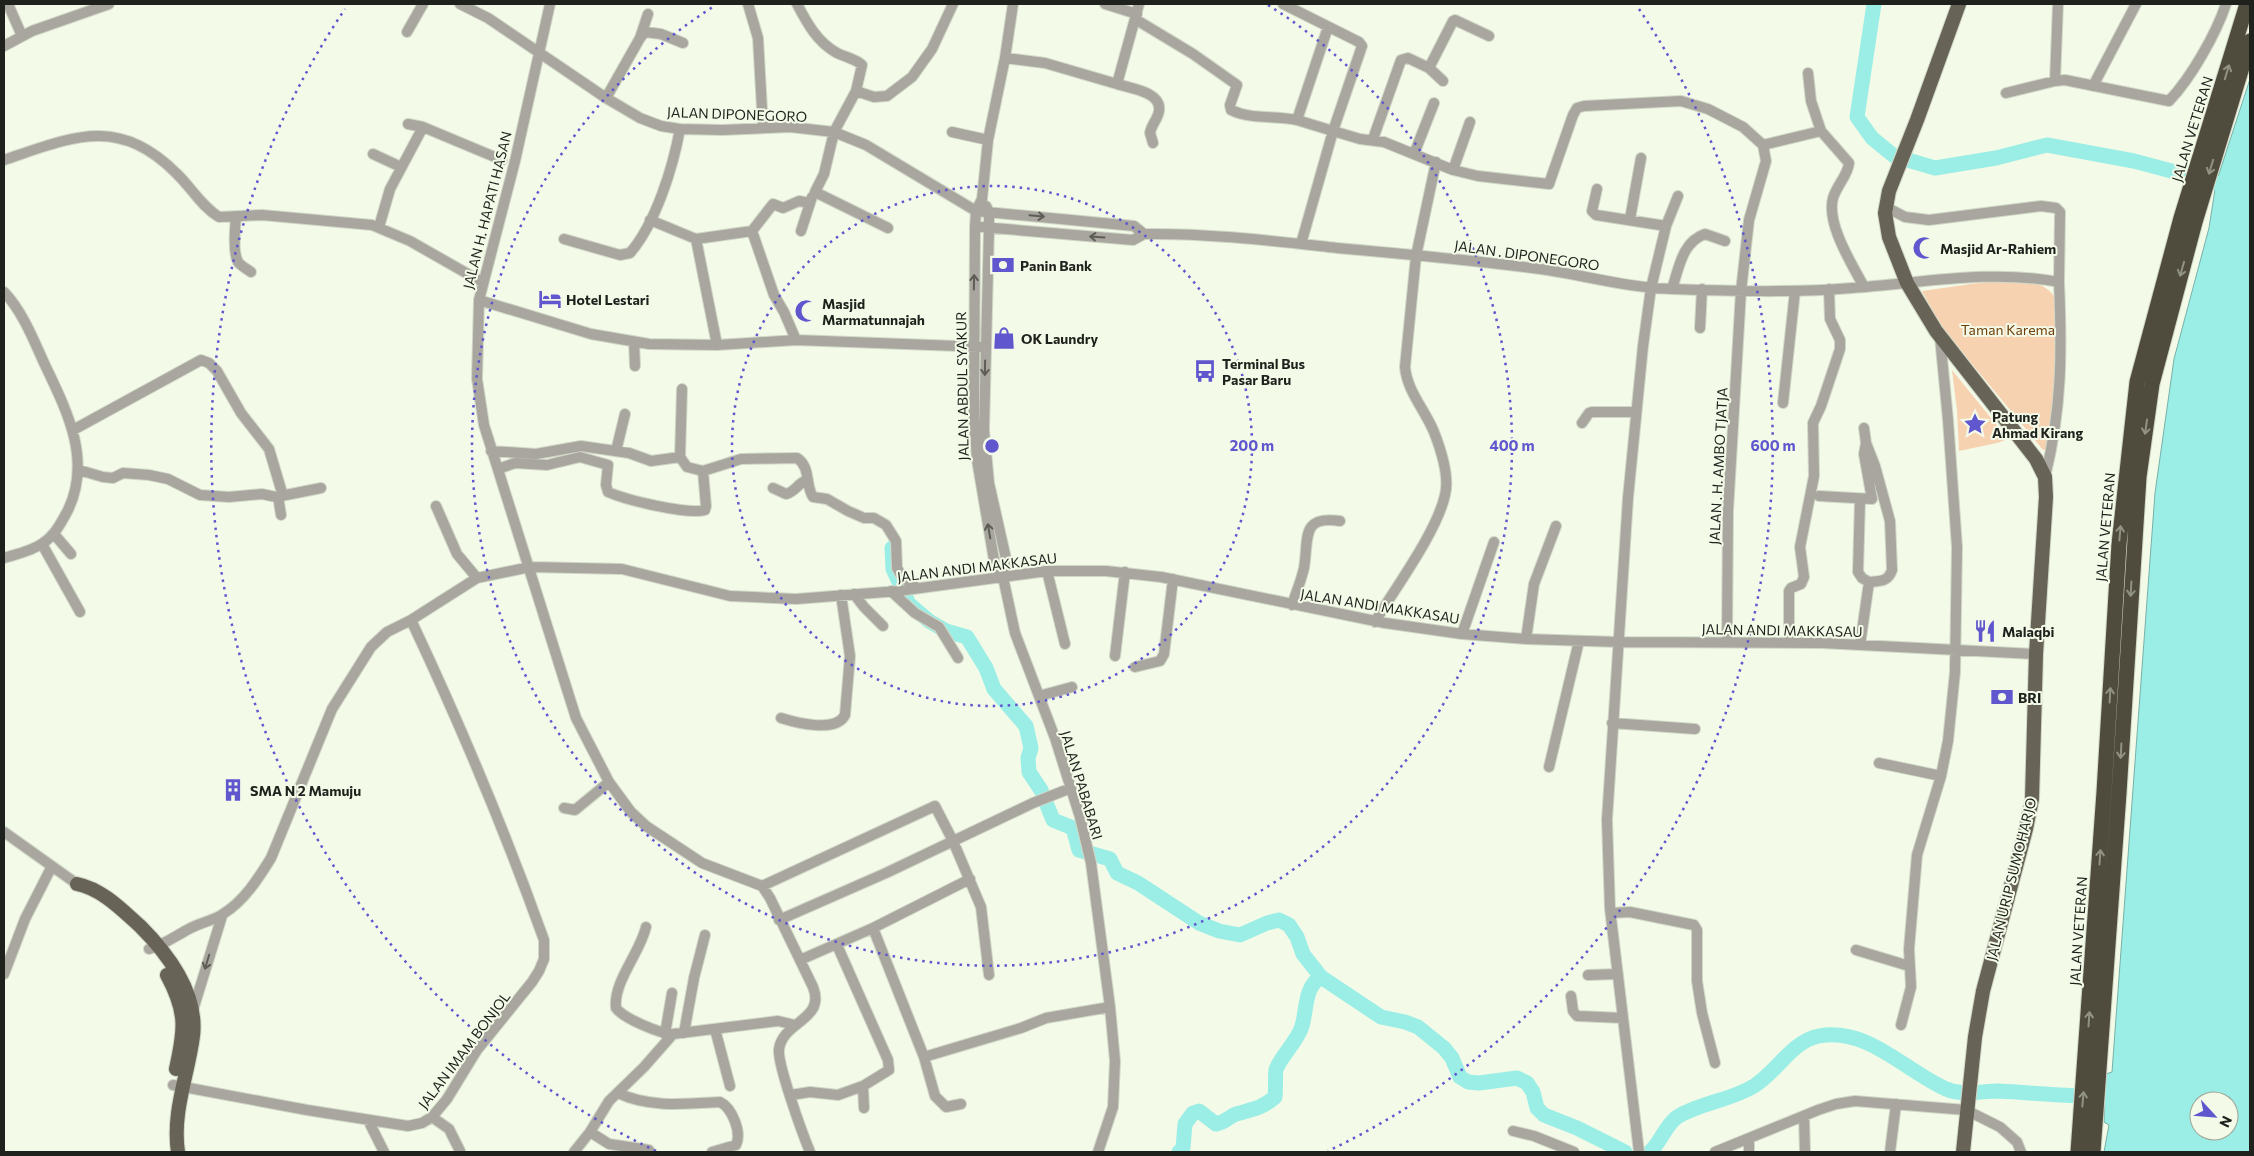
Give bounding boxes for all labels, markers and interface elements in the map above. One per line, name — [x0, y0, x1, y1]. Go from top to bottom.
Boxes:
one-way arrow — [2222, 64, 2232, 80]
street label: JALAN VETERAN — [2168, 74, 2216, 184]
street label: JALAN DIPONEGORO — [667, 103, 807, 125]
street label: JALAN H. HAPATI HASAN — [459, 129, 515, 291]
one-way arrow — [2206, 159, 2216, 175]
one-way arrow — [1029, 211, 1045, 221]
one-way arrow — [1089, 232, 1105, 242]
mosque icon: Masjid Ar-Rahiem — [1911, 235, 1937, 261]
street label: JALAN . DIPONEGORO — [1453, 236, 1601, 274]
place label: Masjid Ar-Rahiem — [1940, 240, 2056, 257]
bank icon: Panin Bank — [990, 252, 1016, 278]
place label: Panin Bank — [1020, 257, 1092, 274]
one-way arrow — [2176, 261, 2186, 277]
one-way arrow — [969, 275, 979, 291]
hotel icon: Hotel Lestari — [537, 286, 563, 312]
place label: Hotel Lestari — [566, 291, 650, 308]
place label: Masjid Marmatunnajah — [822, 295, 925, 328]
mosque icon: Masjid Marmatunnajah — [793, 298, 819, 324]
street label: JALAN ABDUL SYAKUR — [952, 311, 972, 461]
park label: Taman Karema — [1961, 321, 2055, 338]
shop icon: OK Laundry — [991, 325, 1017, 351]
place label: OK Laundry — [1021, 330, 1098, 347]
place label: Terminal Bus Pasar Baru — [1222, 355, 1305, 388]
bus stop icon: Terminal Bus Pasar Baru — [1192, 358, 1218, 384]
one-way arrow — [980, 360, 989, 376]
street label: JALAN . H. AMBO TJATJA — [1705, 387, 1731, 545]
place label: Patung Ahmad Kirang — [1992, 408, 2083, 441]
place icon: Patung Ahmad Kirang — [1962, 411, 1988, 437]
one-way arrow — [2140, 419, 2150, 435]
text: 200 m — [1230, 436, 1274, 454]
text: 400 m — [1489, 436, 1535, 454]
text: 600 m — [1750, 436, 1796, 454]
centre of rings — [983, 437, 1001, 455]
street label: JALAN VETERAN — [2092, 472, 2118, 582]
one-way arrow — [983, 524, 993, 540]
one-way arrow — [2115, 525, 2124, 541]
street label: JALAN ANDI MAKKASAU — [896, 549, 1058, 585]
one-way arrow — [2126, 581, 2135, 597]
street label: JALAN ANDI MAKKASAU — [1299, 585, 1461, 627]
restaurant icon: Malaqbi — [1972, 618, 1998, 644]
street label: JALAN ANDI MAKKASAU — [1701, 620, 1863, 640]
place label: Malaqbi — [2002, 623, 2054, 640]
bank icon: BRI — [1989, 684, 2015, 710]
one-way arrow — [2105, 687, 2114, 703]
place label: BRI — [2018, 689, 2041, 706]
street label: JALAN PABABARI — [1057, 728, 1107, 842]
one-way arrow — [2117, 743, 2126, 759]
building icon: SMA N 2 Mamuju — [220, 777, 246, 803]
place label: SMA N 2 Mamuju — [250, 782, 361, 799]
street label: JALAN URIP SUMOHARJO — [1982, 796, 2040, 962]
one-way arrow — [2095, 850, 2104, 866]
street label: JALAN VETERAN — [2066, 876, 2090, 986]
one-way arrow — [202, 954, 212, 970]
street label: JALAN IMAM BONJOL — [414, 988, 514, 1112]
one-way arrow — [2084, 1012, 2093, 1028]
one-way arrow — [2078, 1091, 2087, 1107]
north arrow — [2189, 1091, 2239, 1141]
text: N — [2216, 1113, 2236, 1130]

